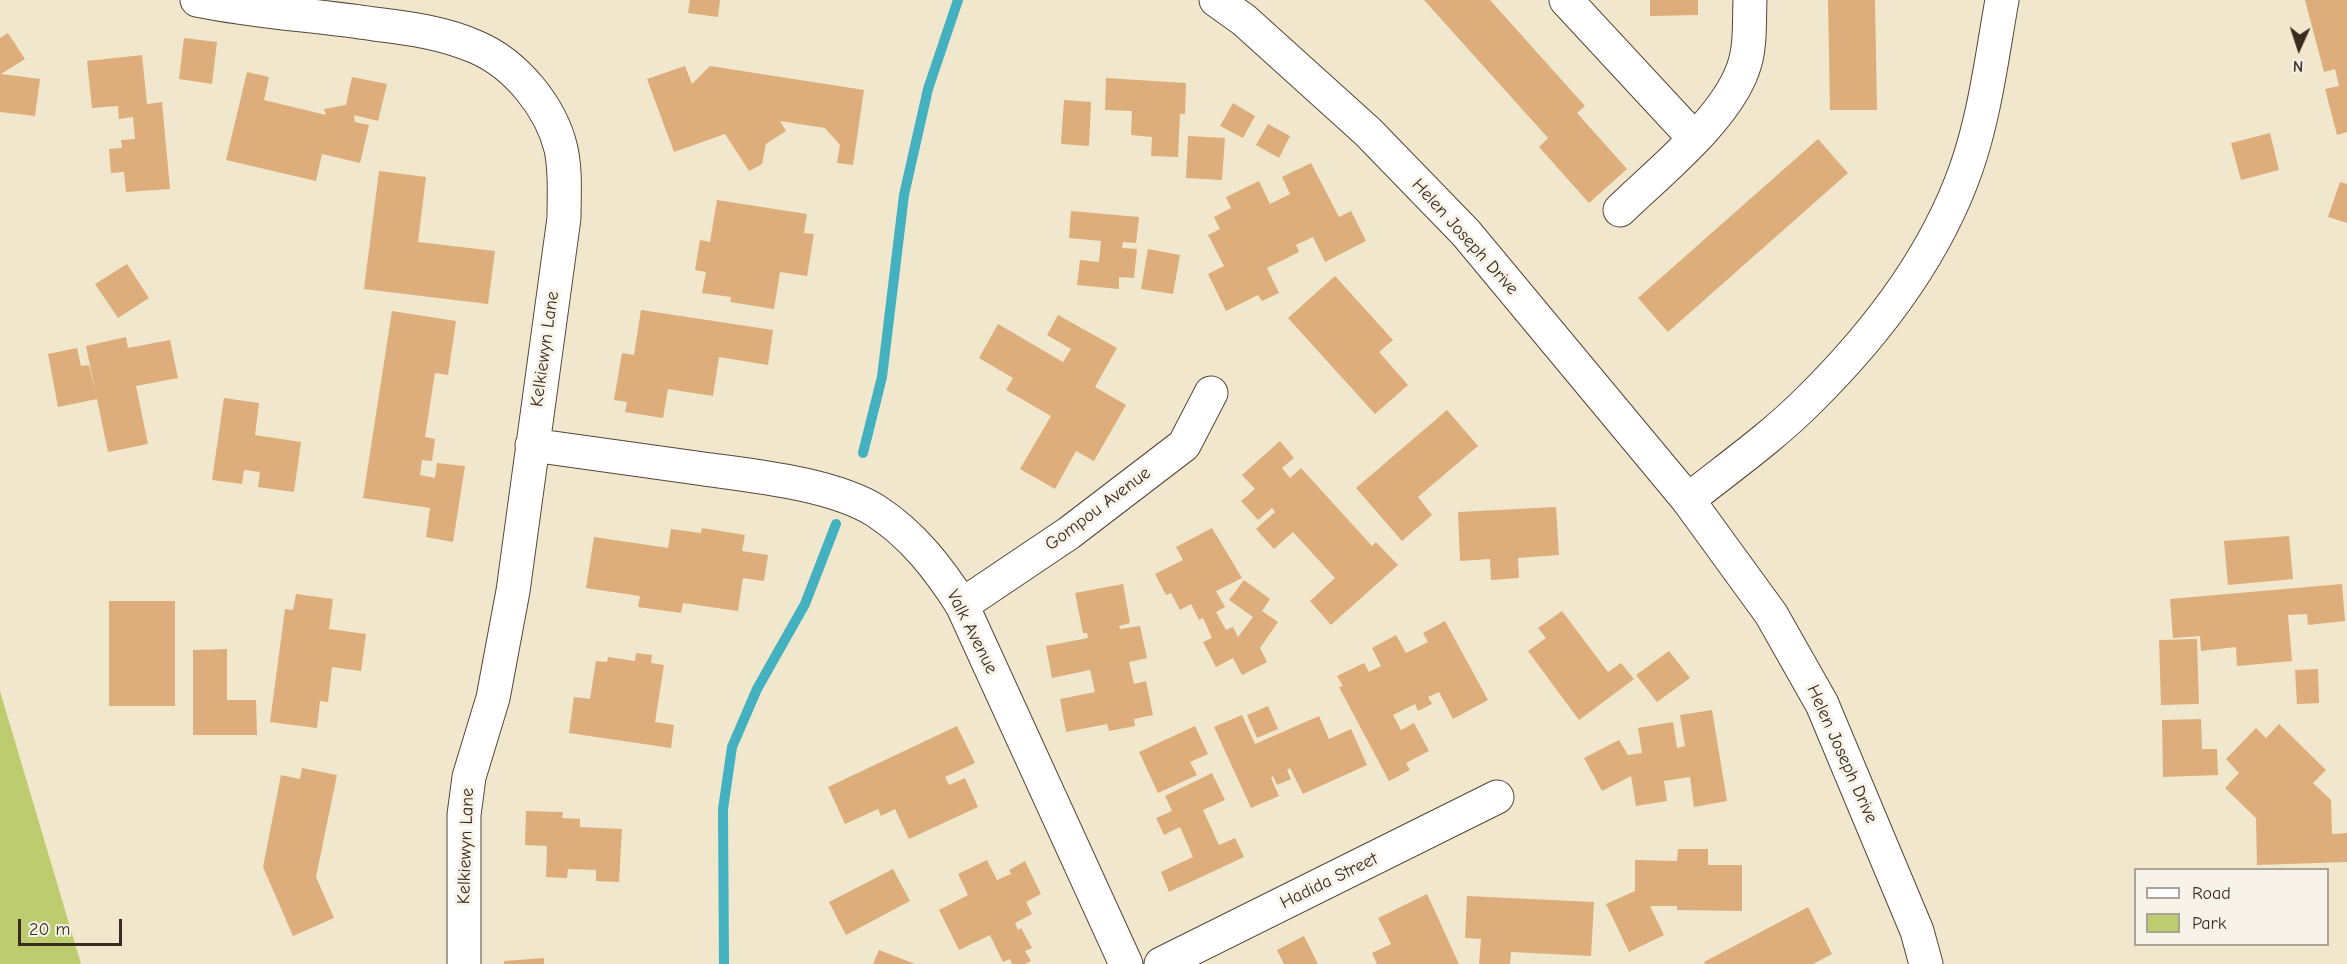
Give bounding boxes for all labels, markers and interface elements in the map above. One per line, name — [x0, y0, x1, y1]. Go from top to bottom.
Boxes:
north arrow — [2269, 18, 2329, 78]
text: N — [2292, 57, 2304, 75]
street label: Helen Joseph Drive — [1407, 174, 1523, 300]
street label: Kelkiewyn Lane — [526, 290, 564, 408]
street label: Gompou Avenue — [1041, 462, 1155, 556]
street label: Valk Avenue — [942, 586, 1002, 678]
street label: Helen Joseph Drive — [1802, 682, 1882, 826]
street label: Kelkiewyn Lane — [453, 787, 479, 905]
street label: Hadida Street — [1277, 848, 1381, 914]
legend — [2134, 868, 2329, 946]
text: Road — [2192, 883, 2231, 904]
scale bar — [21, 907, 124, 945]
text: Park — [2192, 913, 2226, 934]
text: 20 m — [29, 919, 70, 940]

